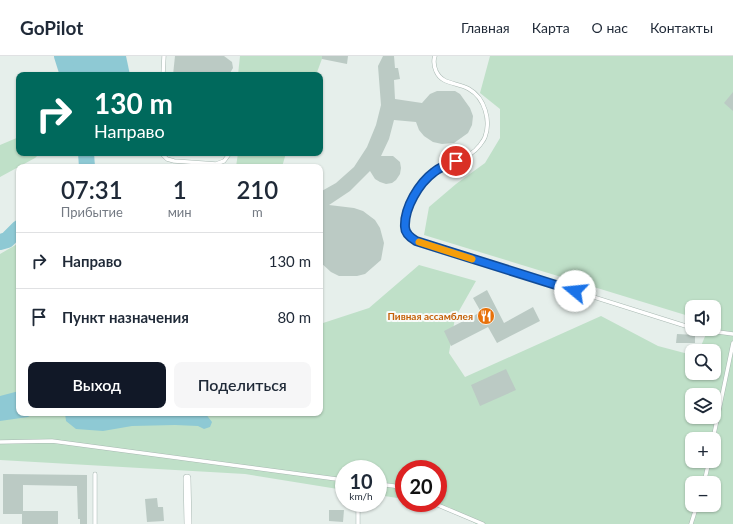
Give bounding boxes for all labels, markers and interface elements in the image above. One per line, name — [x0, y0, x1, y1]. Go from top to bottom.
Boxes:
text: GoPilot — [20, 16, 83, 39]
text: Главная — [461, 19, 510, 36]
text: Карта — [532, 19, 570, 36]
text: О нас — [592, 19, 628, 36]
text: Контакты — [650, 19, 713, 36]
text: 130 m — [94, 86, 173, 120]
icon: right — [28, 88, 80, 140]
text: Направо — [94, 120, 165, 142]
pin — [439, 144, 473, 178]
icon: arrive — [445, 150, 467, 172]
text: 07:31 — [61, 175, 123, 204]
text: 1 — [173, 175, 187, 204]
text: 210 — [236, 175, 278, 204]
text: Прибытие — [61, 204, 123, 220]
text: мин — [168, 204, 192, 220]
text: m — [252, 204, 263, 220]
icon: right — [28, 250, 50, 272]
text: Направо — [62, 252, 122, 270]
text: 130 m — [269, 252, 311, 270]
position arrow — [554, 270, 596, 312]
map controls — [685, 300, 721, 512]
button: sound — [685, 300, 721, 336]
icon: arrive — [28, 306, 50, 328]
restaurant icon: Пивная ассамблея — [476, 306, 496, 326]
text: Пункт назначения — [62, 308, 189, 326]
text: 80 m — [277, 308, 311, 326]
place label: Пивная ассамблея — [387, 310, 473, 322]
button: search — [685, 344, 721, 380]
button: Выход — [28, 362, 166, 408]
button: Поделиться — [174, 362, 311, 408]
button: layers — [685, 388, 721, 424]
button: + — [685, 432, 721, 468]
speed limit sign: 20 — [395, 460, 447, 512]
text: 10 — [349, 469, 373, 493]
button: − — [685, 476, 721, 512]
text: km/h — [349, 490, 373, 502]

